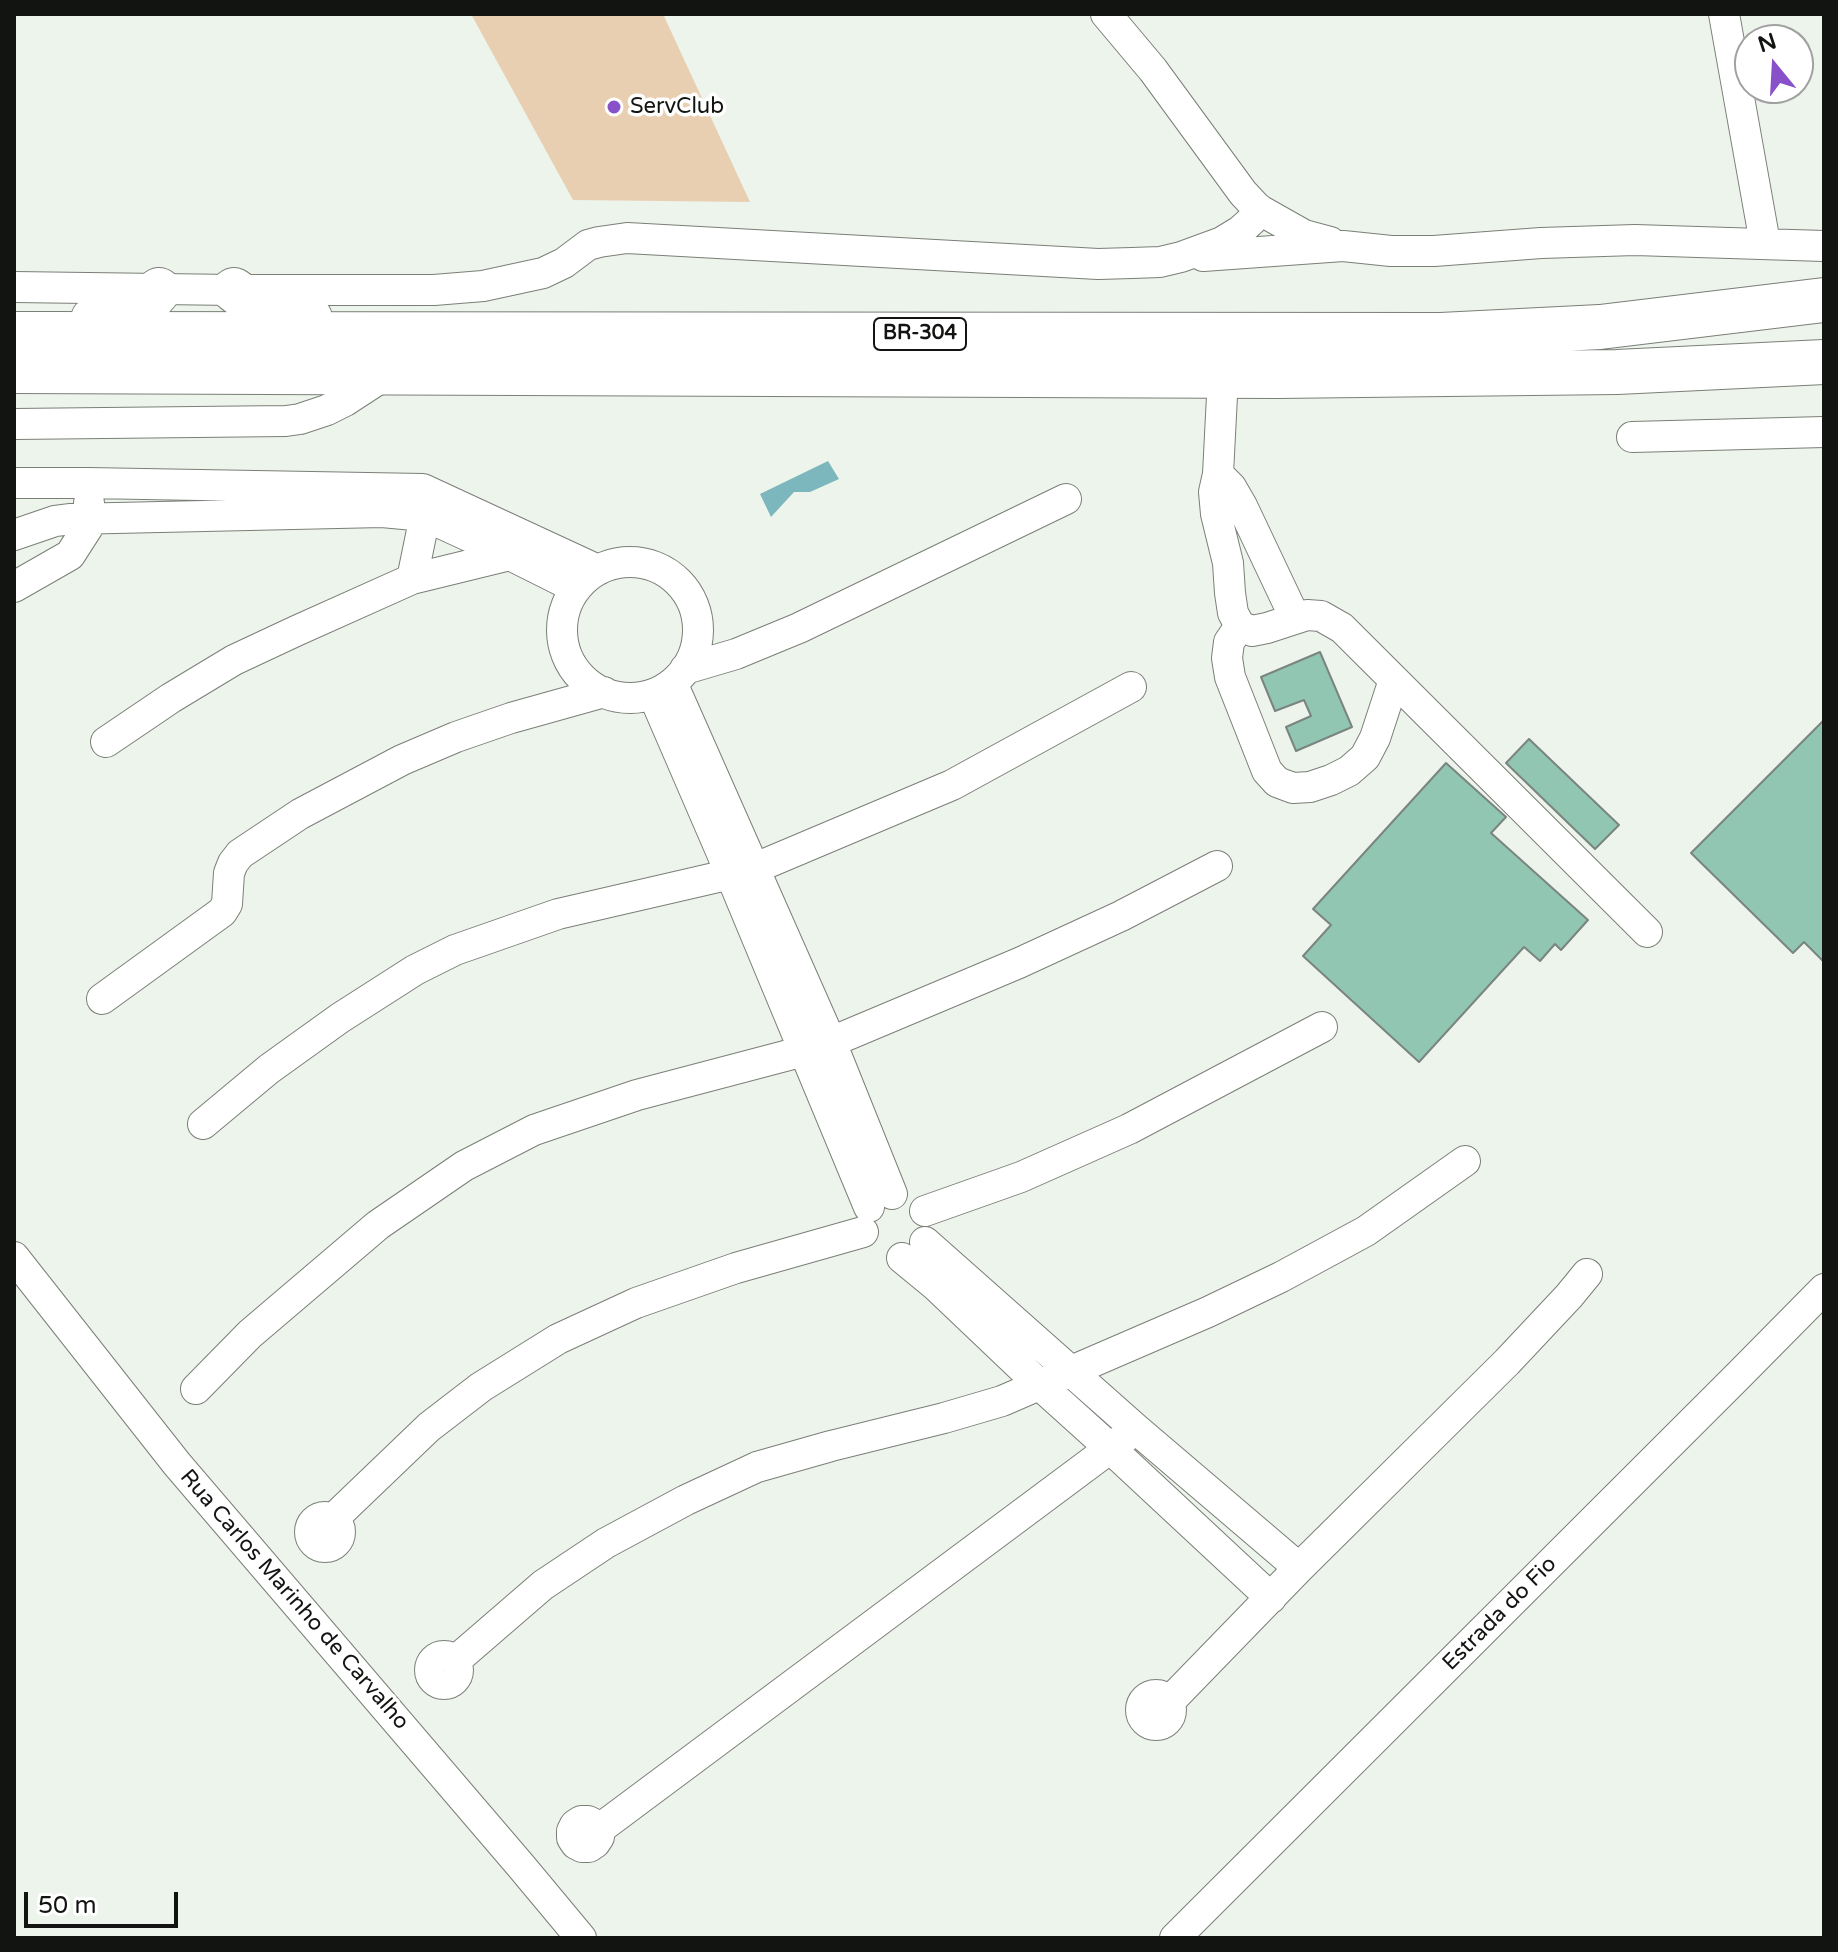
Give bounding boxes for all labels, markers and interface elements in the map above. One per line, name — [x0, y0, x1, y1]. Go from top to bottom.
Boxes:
north arrow — [1734, 24, 1814, 104]
text: N — [1755, 28, 1780, 58]
place label: ServClub — [630, 94, 724, 120]
marker: ServClub — [605, 98, 623, 116]
road number: BR-304 — [874, 318, 966, 350]
street label: Rua Carlos Marinho de Carvalho — [174, 1465, 414, 1735]
street label: Estrada do Fio — [1437, 1551, 1563, 1677]
scale bar — [28, 1876, 182, 1926]
text: 50 m — [38, 1891, 96, 1920]

